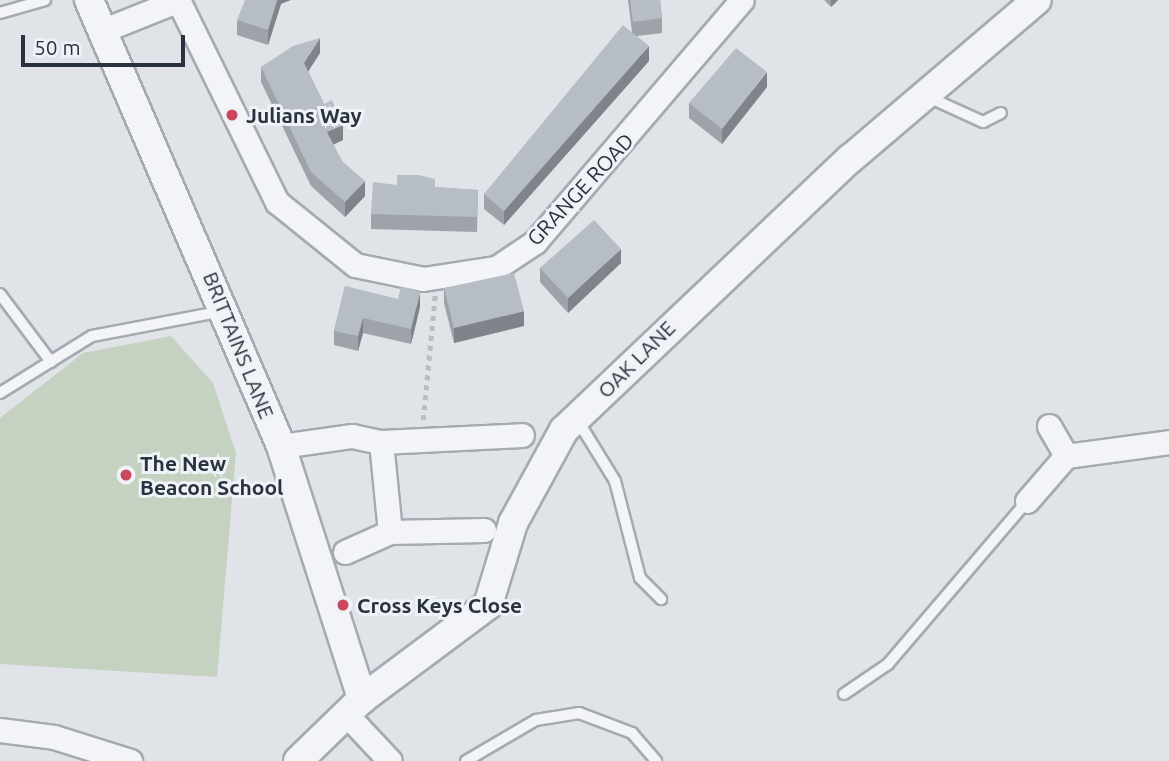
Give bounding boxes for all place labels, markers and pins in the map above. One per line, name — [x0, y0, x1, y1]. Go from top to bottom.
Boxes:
place label: Julians Way — [246, 102, 362, 128]
marker: Julians Way — [224, 107, 240, 123]
place label: The New Beacon School — [140, 450, 283, 500]
marker: The New Beacon School — [118, 467, 134, 483]
place label: Cross Keys Close — [357, 592, 522, 618]
marker: Cross Keys Close — [335, 597, 351, 613]

